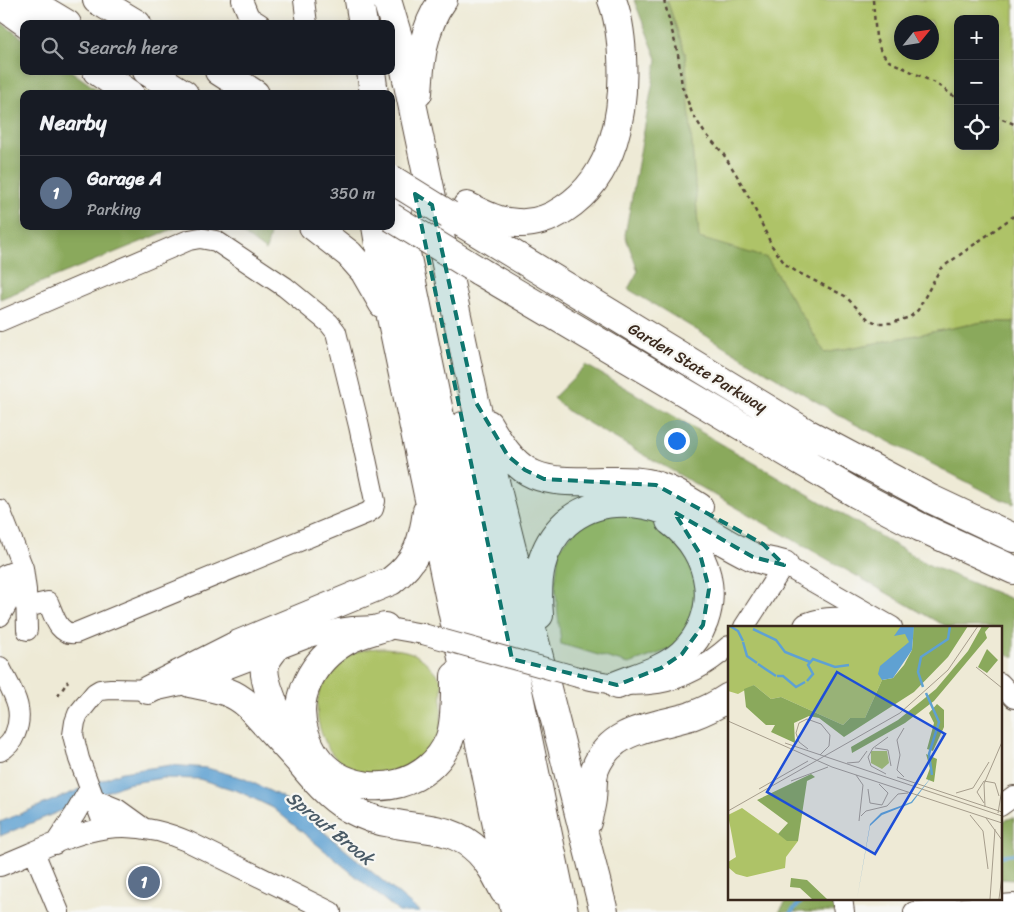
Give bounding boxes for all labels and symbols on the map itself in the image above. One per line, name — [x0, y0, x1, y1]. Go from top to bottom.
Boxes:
north arrow — [894, 15, 939, 60]
street label: Garden State Parkway — [622, 314, 774, 421]
your location — [664, 428, 690, 454]
inset map — [728, 626, 1002, 900]
water label: Sprout Brook — [279, 782, 383, 875]
pin: 1 — [128, 863, 160, 901]

